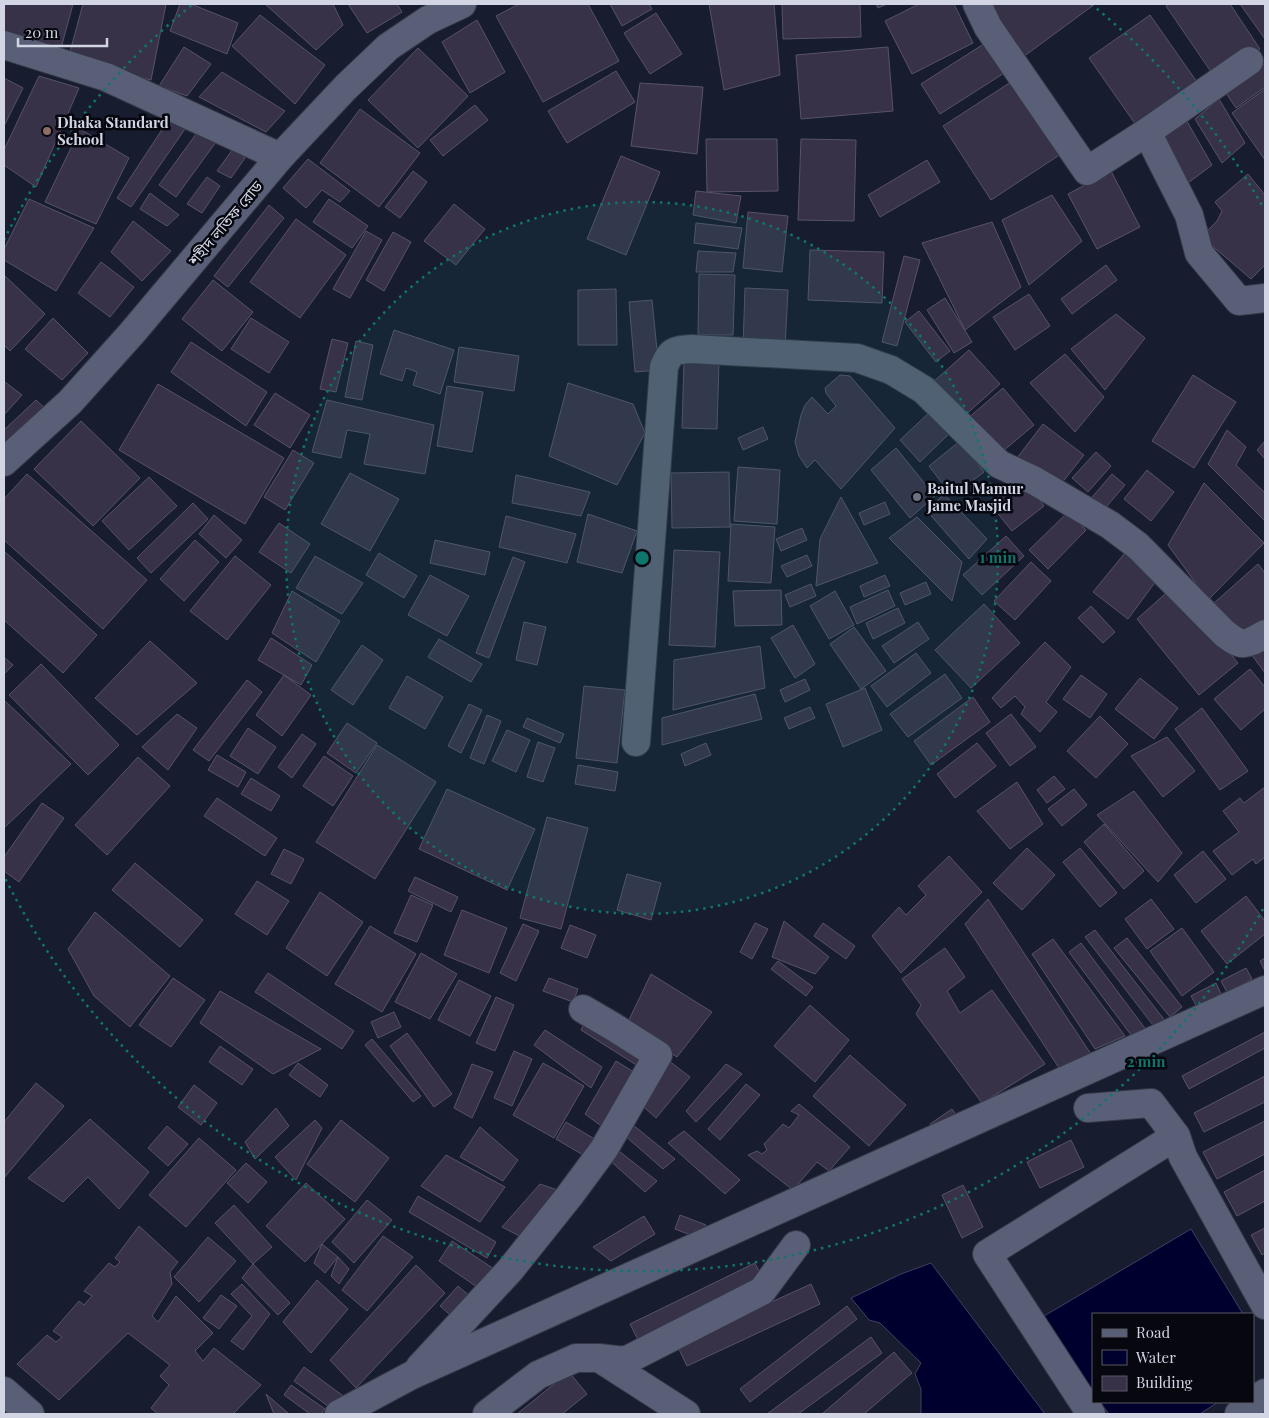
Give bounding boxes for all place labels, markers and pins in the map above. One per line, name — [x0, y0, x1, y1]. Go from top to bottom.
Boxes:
place label: Dhaka Standard School — [57, 112, 169, 149]
marker: Dhaka Standard School — [41, 125, 53, 137]
place label: Baitul Mamur Jame Masjid — [926, 478, 1023, 515]
marker: Baitul Mamur Jame Masjid — [911, 491, 923, 503]
centre of rings — [633, 549, 651, 567]

